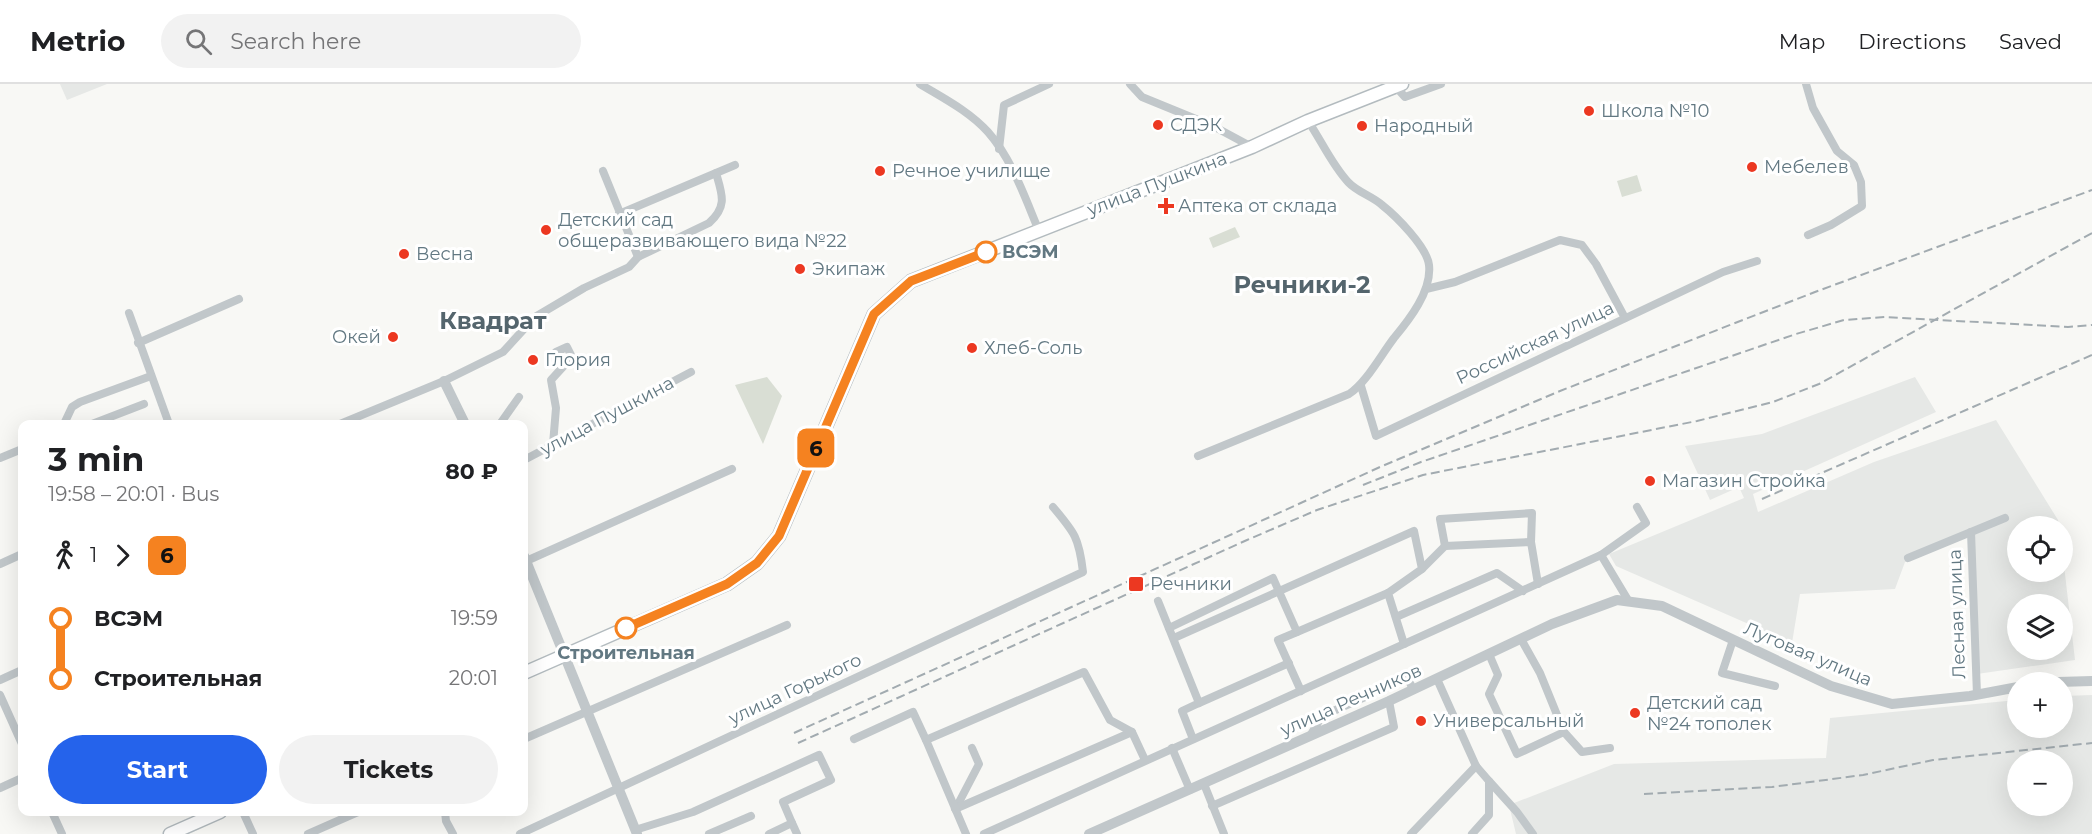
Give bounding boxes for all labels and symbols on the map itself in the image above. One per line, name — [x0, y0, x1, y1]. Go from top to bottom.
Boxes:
place label: Школа №10 — [1601, 100, 1709, 122]
marker: Школа №10 — [1582, 104, 1596, 118]
place label: СДЭК — [1170, 114, 1223, 136]
place label: Народный — [1374, 115, 1473, 137]
marker: СДЭК — [1151, 118, 1165, 132]
marker: Народный — [1355, 119, 1369, 133]
street label: улица Пушкина — [1083, 147, 1230, 221]
place label: Мебелев — [1764, 156, 1849, 178]
place label: Речное училище — [892, 160, 1051, 182]
marker: Мебелев — [1745, 160, 1759, 174]
marker: Речное училище — [873, 164, 887, 178]
place label: Аптека от склада — [1178, 195, 1337, 217]
marker: Аптека от склада — [1159, 199, 1173, 213]
place label: Детский сад общеразвивающего вида №22 — [558, 209, 847, 252]
marker: Детский сад общеразвивающего вида №22 — [539, 223, 553, 237]
marker: ВСЭМ — [975, 241, 997, 263]
place label: ВСЭМ — [1002, 241, 1059, 263]
place label: Весна — [416, 243, 473, 265]
marker: Весна — [397, 247, 411, 261]
place label: Экипаж — [812, 258, 885, 280]
marker: Экипаж — [793, 262, 807, 276]
district label: Речники-2 — [1234, 270, 1370, 299]
street label: Российская улица — [1453, 297, 1617, 389]
district label: Квадрат — [439, 306, 547, 335]
place label: Окей — [332, 326, 381, 348]
marker: Окей — [386, 330, 400, 344]
place label: Хлеб-Соль — [984, 337, 1082, 359]
marker: Хлеб-Соль — [965, 341, 979, 355]
place label: Глория — [545, 349, 611, 371]
marker: Глория — [526, 353, 540, 367]
street label: улица Пушкина — [536, 372, 678, 461]
line badge: 6 — [796, 428, 836, 468]
place label: Магазин Стройка — [1662, 470, 1826, 492]
marker: Магазин Стройка — [1643, 474, 1657, 488]
street label: Лесная улица — [1944, 549, 1970, 679]
place label: Речники — [1150, 573, 1232, 595]
marker: Речники — [1127, 575, 1145, 593]
marker: Строительная — [615, 617, 637, 639]
street label: Луговая улица — [1741, 617, 1875, 691]
place label: Строительная — [557, 642, 695, 664]
street label: улица Горького — [724, 649, 865, 730]
street label: улица Речников — [1276, 659, 1425, 741]
place label: Детский сад №24 тополек — [1647, 692, 1772, 735]
marker: Детский сад №24 тополек — [1628, 706, 1642, 720]
place label: Универсальный — [1433, 710, 1584, 732]
marker: Универсальный — [1414, 714, 1428, 728]

